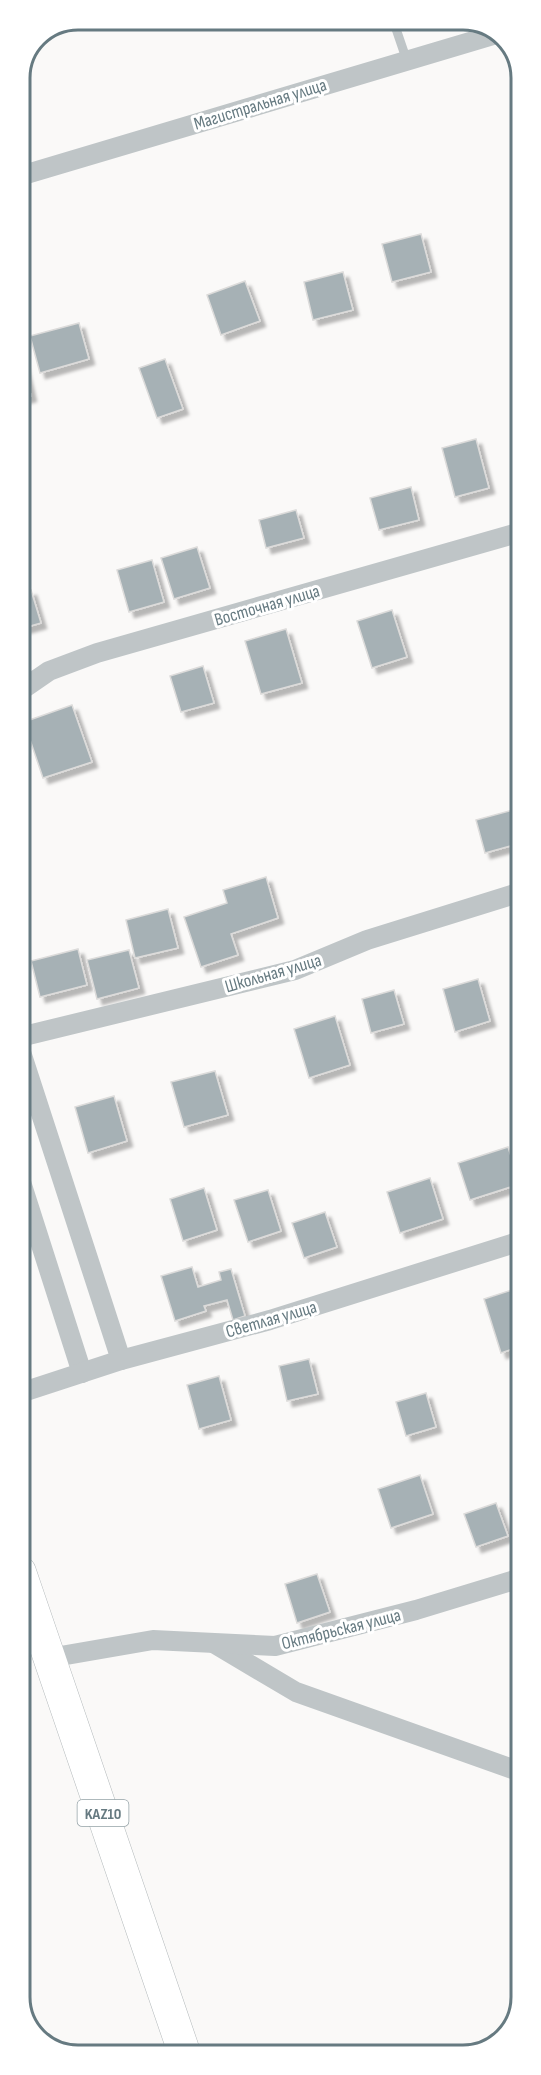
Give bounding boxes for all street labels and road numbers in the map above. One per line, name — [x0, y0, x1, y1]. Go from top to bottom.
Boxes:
street label: Магистральная улица — [191, 74, 329, 135]
street label: Восточная улица — [212, 580, 322, 631]
street label: Школьная улица — [223, 950, 324, 997]
street label: Светлая улица — [223, 1296, 319, 1342]
street label: Октябрьская улица — [279, 1605, 403, 1654]
road number: KAZ10 — [78, 1800, 128, 1826]

